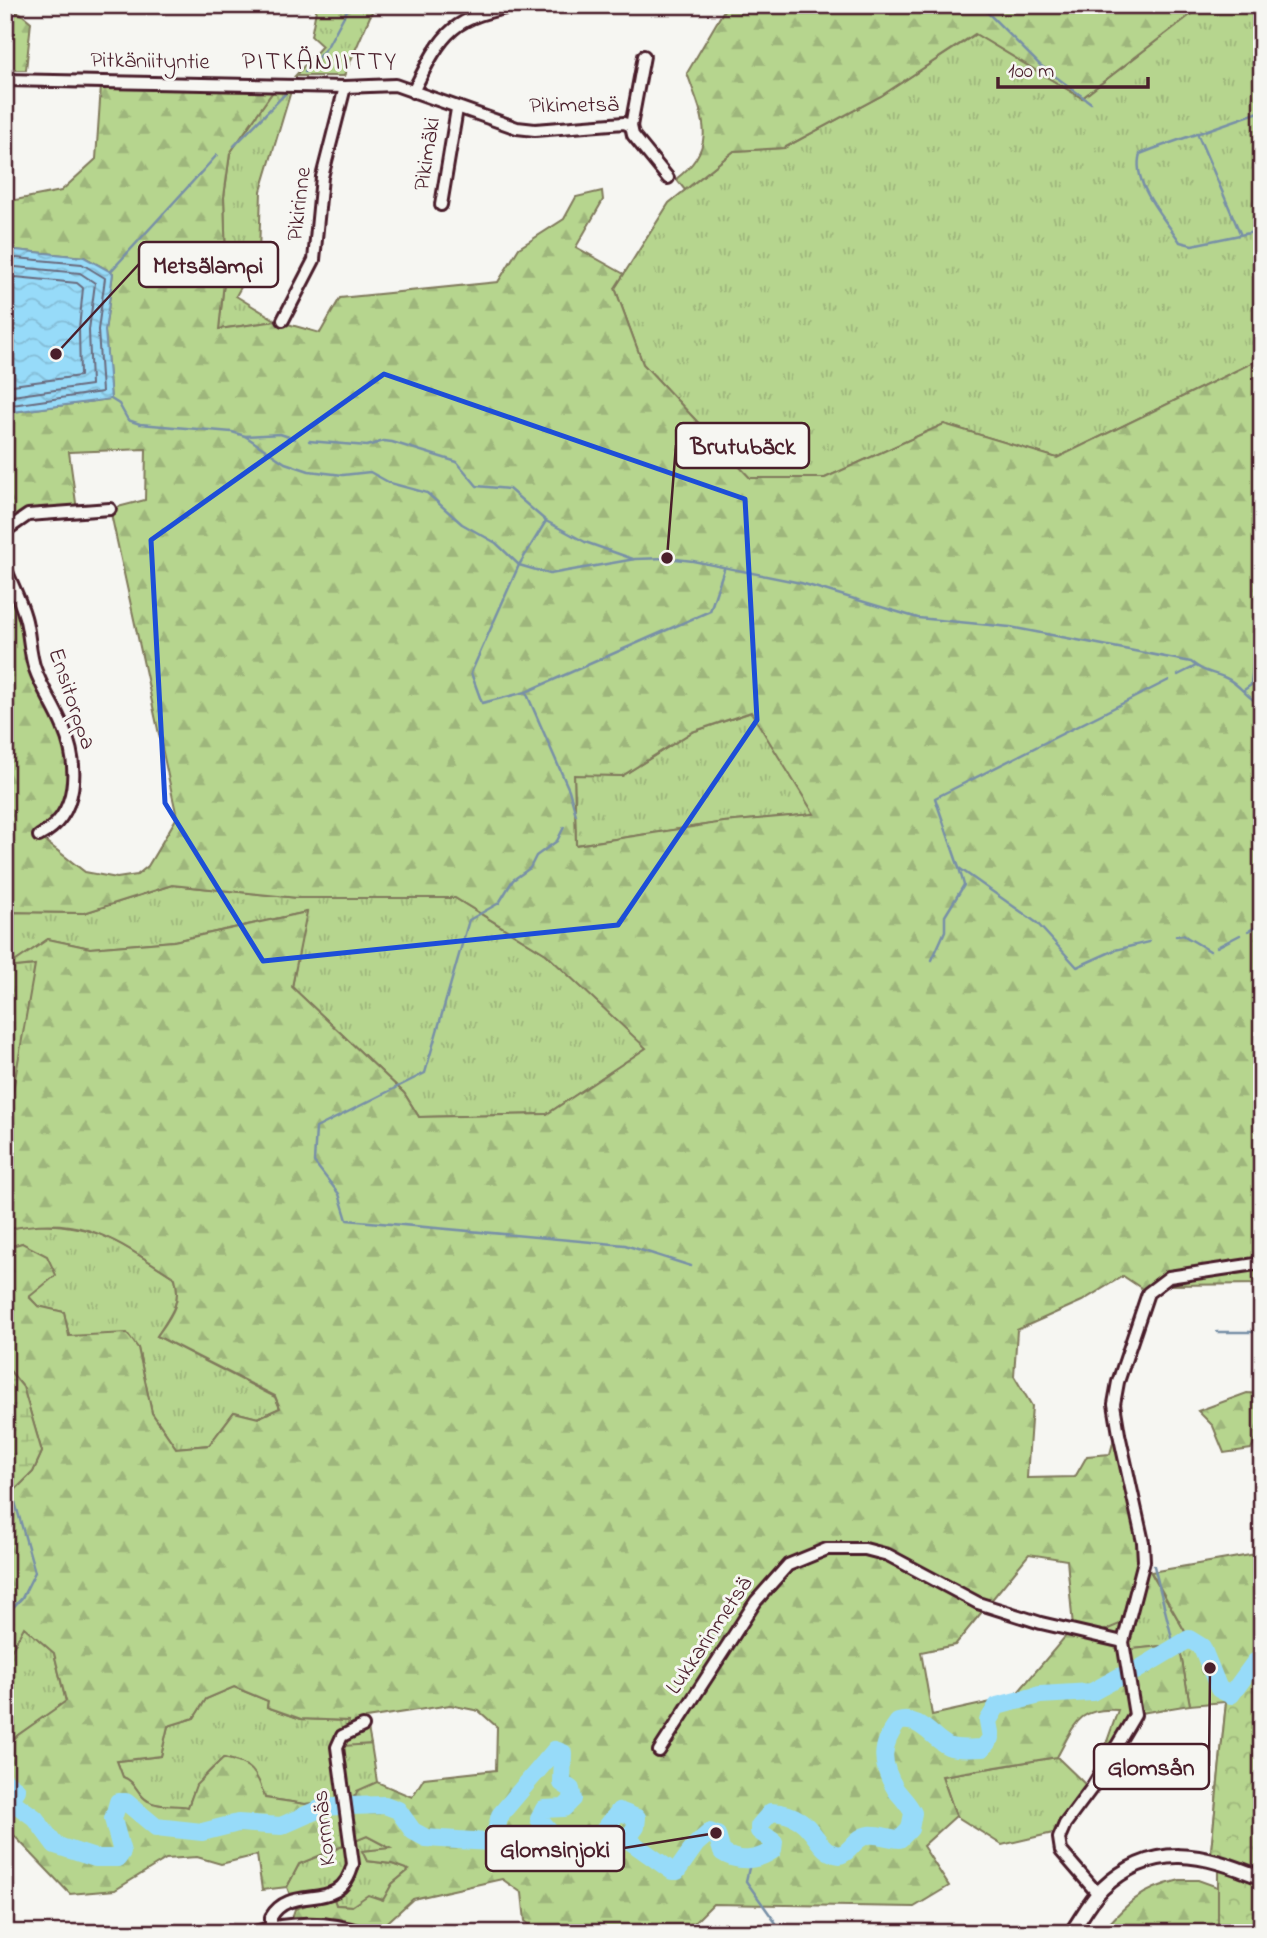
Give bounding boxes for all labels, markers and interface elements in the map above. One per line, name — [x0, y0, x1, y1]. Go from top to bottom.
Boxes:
street label: Pitkäniityntie — [90, 44, 211, 82]
district label: PITKÄNIITTY — [242, 44, 398, 82]
scale bar — [998, 46, 1148, 90]
text: 100 m — [1008, 57, 1054, 87]
street label: Pikimetsä — [529, 89, 619, 123]
street label: Pikimäki — [406, 115, 450, 193]
street label: Pikirinne — [279, 164, 321, 243]
callout: Metsälampi — [139, 242, 278, 287]
text: Metsälampi — [153, 250, 263, 285]
callout: Brutubäck — [676, 423, 809, 468]
text: Brutubäck — [690, 431, 796, 466]
street label: Ensitorppa — [38, 644, 104, 754]
street label: Lukkarinmetsä — [658, 1570, 762, 1702]
callout: Glomsån — [1094, 1744, 1209, 1789]
text: Glomsån — [1107, 1752, 1195, 1787]
street label: Kornnäs — [305, 1788, 345, 1868]
callout: Glomsinjoki — [486, 1826, 624, 1871]
text: Glomsinjoki — [500, 1834, 610, 1869]

